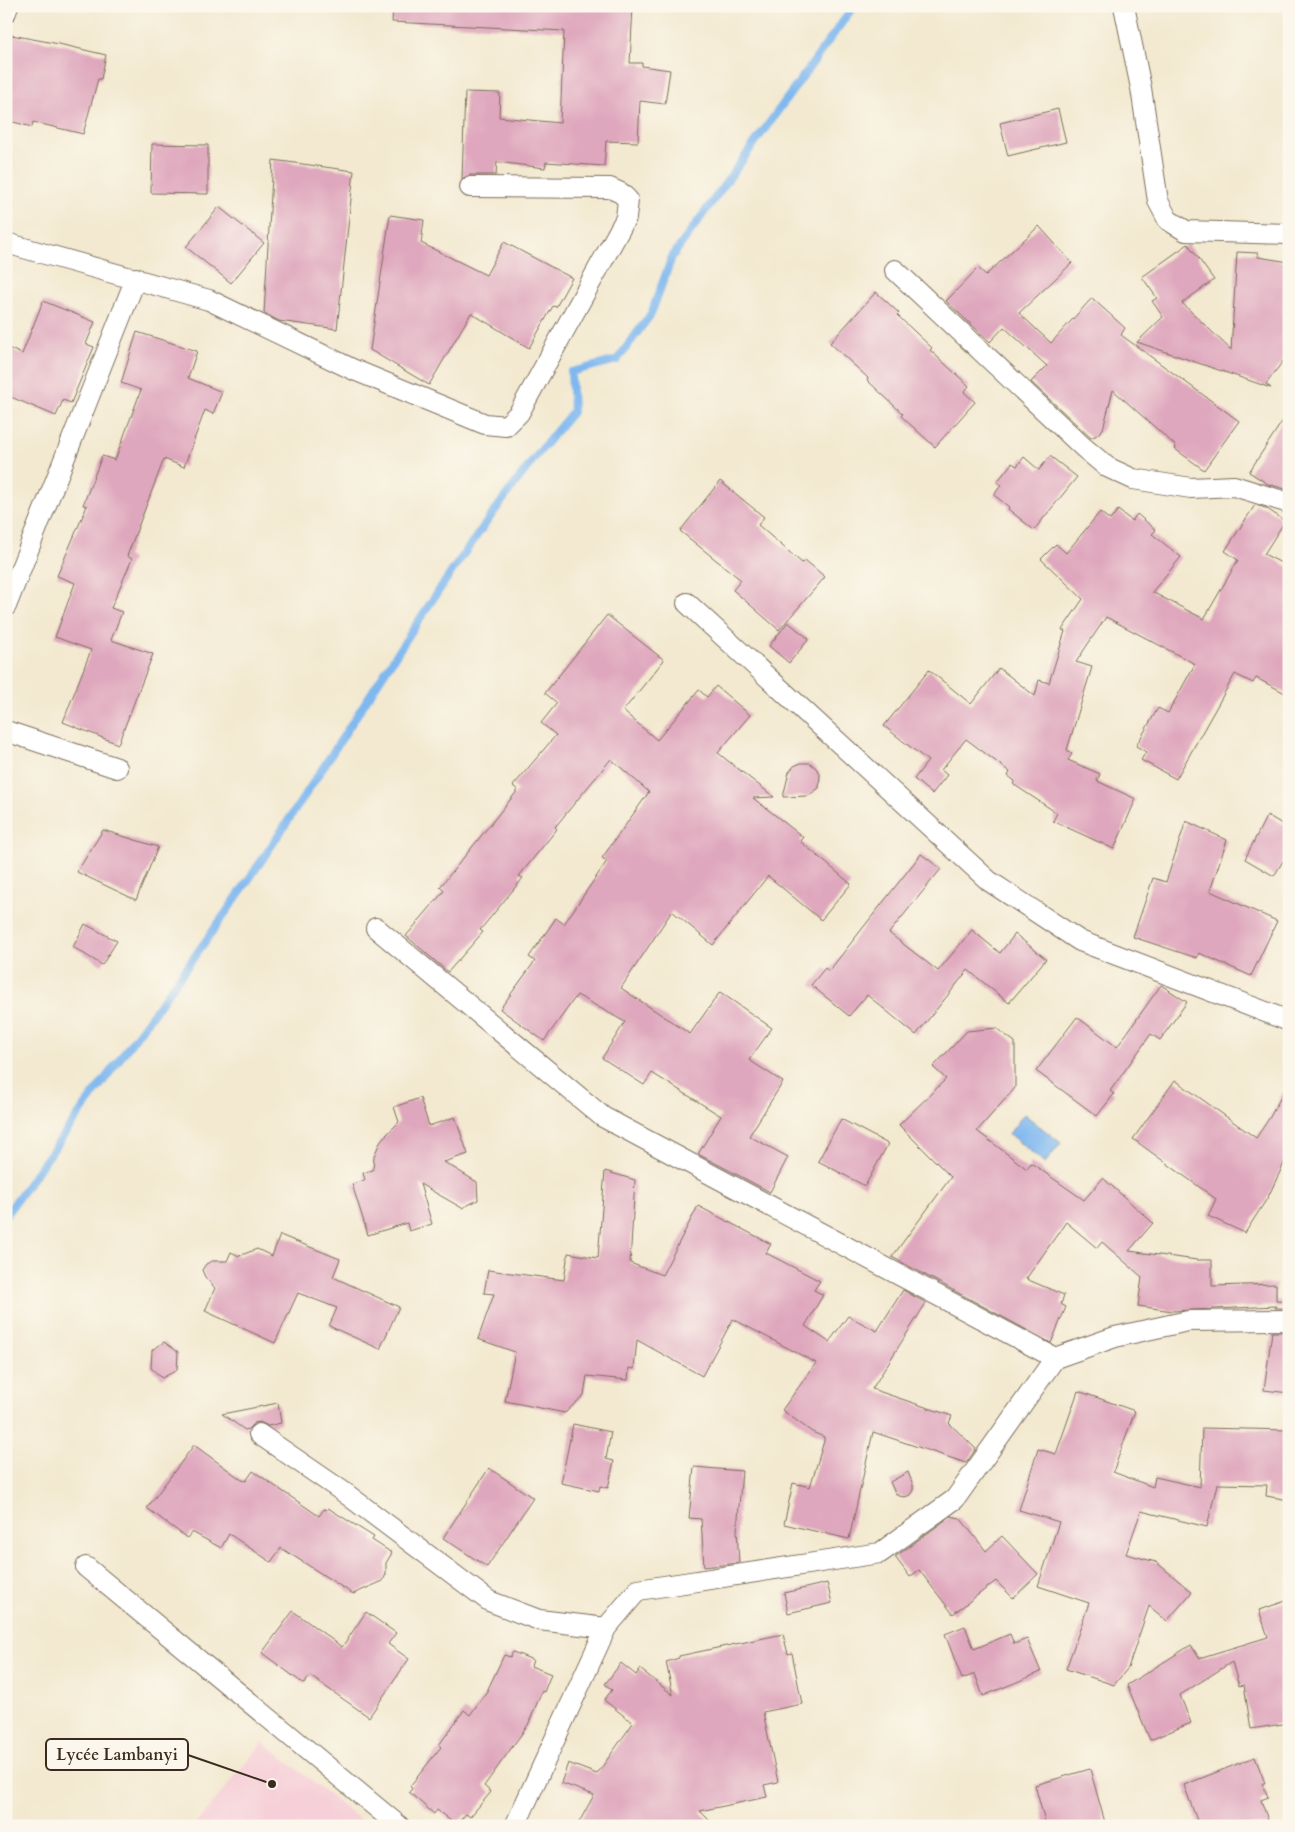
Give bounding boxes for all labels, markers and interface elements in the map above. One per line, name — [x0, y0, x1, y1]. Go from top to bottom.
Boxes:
callout: Lycée Lambanyi — [46, 1739, 188, 1770]
text: Lycée Lambanyi — [56, 1744, 178, 1766]

